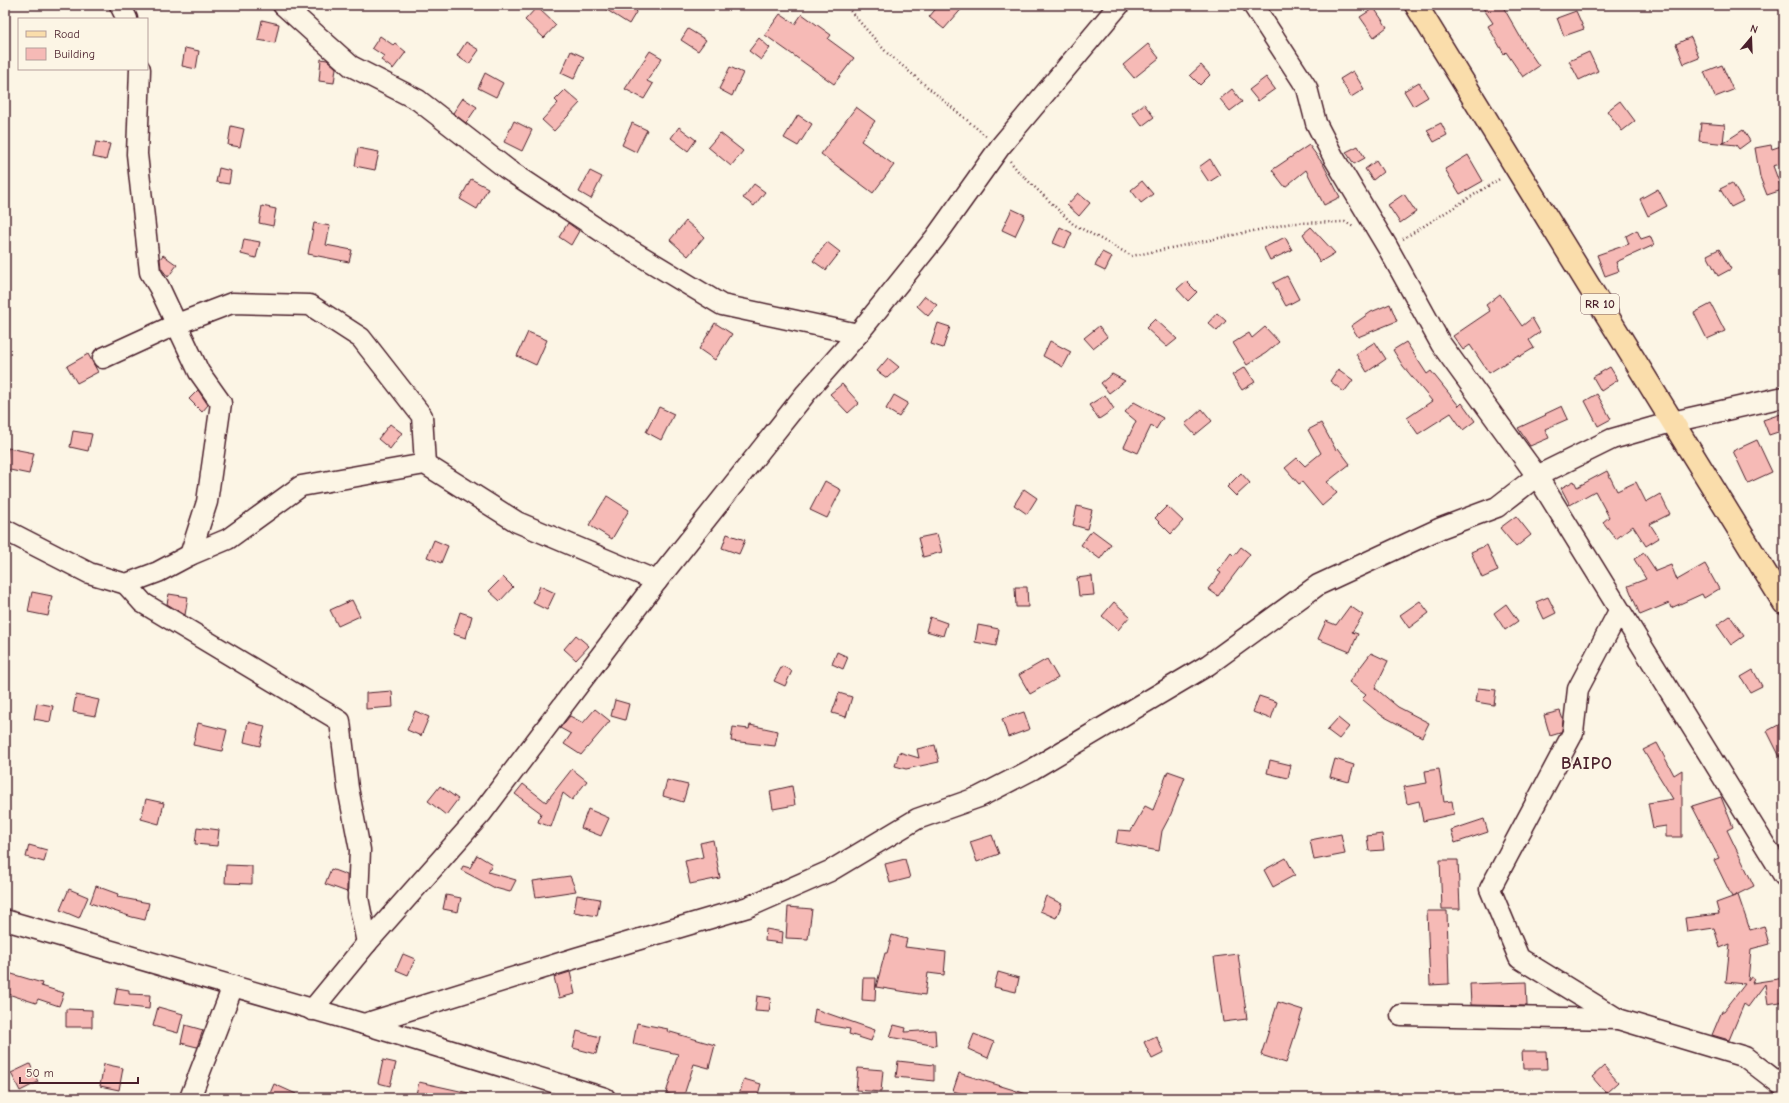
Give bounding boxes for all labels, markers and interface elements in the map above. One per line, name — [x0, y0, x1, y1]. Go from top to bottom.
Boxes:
legend — [18, 18, 148, 70]
north arrow — [1731, 18, 1771, 58]
text: N — [1749, 22, 1760, 36]
text: Road — [54, 27, 80, 41]
text: Building — [54, 47, 95, 61]
road number: RR 10 — [1581, 294, 1619, 314]
district label: BAIPO — [1561, 754, 1613, 773]
scale bar — [20, 1059, 138, 1085]
text: 50 m — [26, 1066, 54, 1080]

